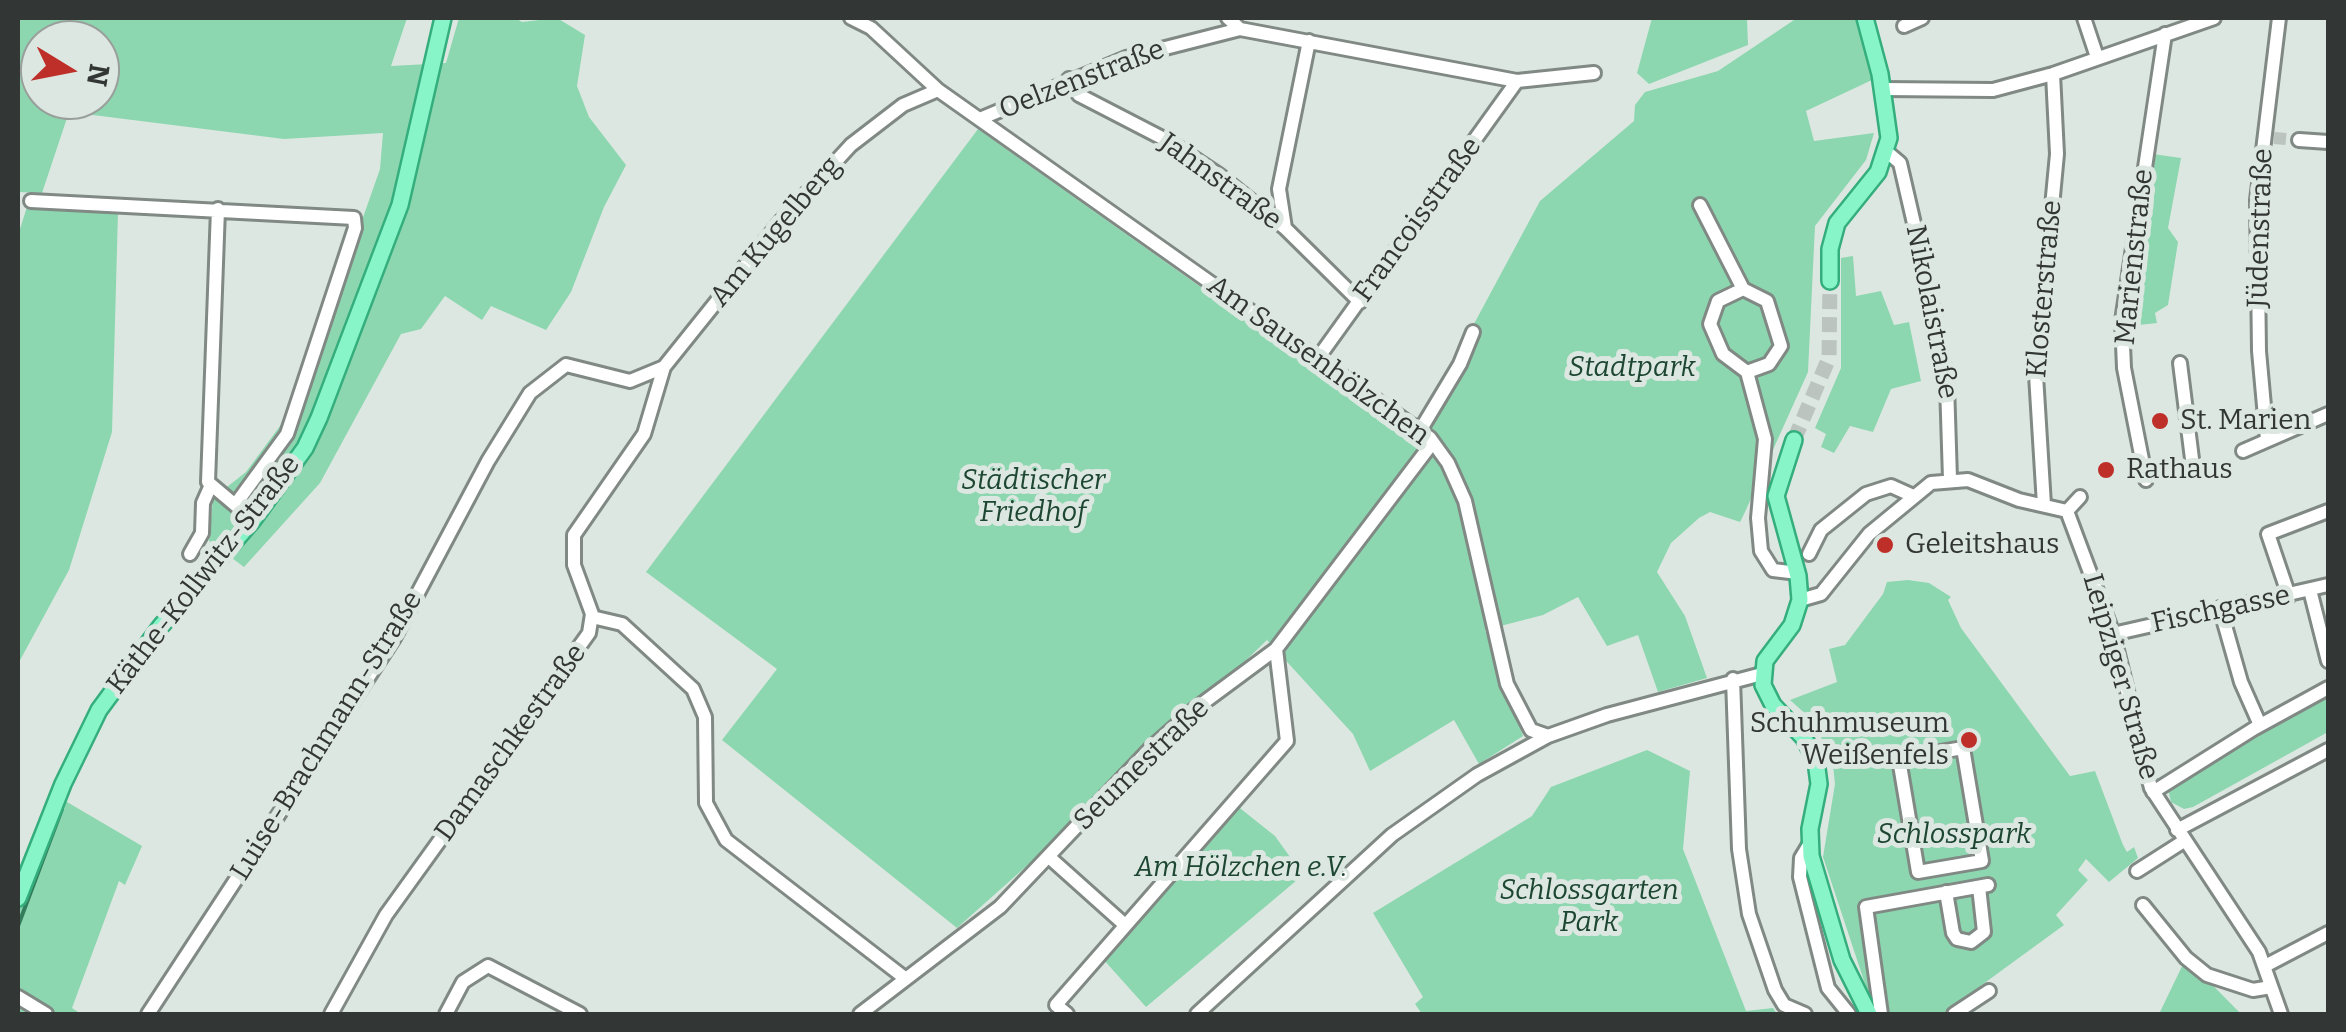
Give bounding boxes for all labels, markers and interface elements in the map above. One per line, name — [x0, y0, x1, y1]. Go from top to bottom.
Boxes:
north arrow — [20, 20, 120, 120]
street label: Oelzenstraße — [995, 33, 1169, 127]
text: N — [80, 61, 116, 88]
street label: Jahnstraße — [1152, 126, 1288, 238]
street label: Francoisstraße — [1347, 131, 1489, 309]
street label: Jüdenstraße — [2241, 148, 2281, 308]
street label: Am Kugelberg — [703, 150, 849, 314]
street label: Marienstraße — [2109, 167, 2161, 347]
street label: Klosterstraße — [2021, 199, 2069, 379]
street label: Nikolaistraße — [1898, 222, 1964, 402]
street label: Am Sausenhölzchen — [1200, 269, 1436, 453]
park label: Stadtpark — [1568, 351, 1696, 385]
place label: St. Marien — [2180, 404, 2311, 438]
marker: St. Marien — [2149, 410, 2171, 432]
street label: Käthe-Kollwitz-Straße — [100, 449, 308, 701]
place label: Rathaus — [2126, 453, 2233, 487]
marker: Rathaus — [2095, 459, 2117, 481]
park label: Städtischer Friedhof — [961, 464, 1105, 530]
place label: Geleitshaus — [1905, 528, 2059, 562]
marker: Geleitshaus — [1874, 534, 1896, 556]
street label: Leipziger Straße — [2075, 570, 2165, 784]
street label: Fischgasse — [2149, 579, 2293, 641]
street label: Luise-Brachmann-Straße — [224, 585, 430, 887]
street label: Damaschkestraße — [428, 638, 594, 848]
street label: Seumestraße — [1067, 692, 1217, 838]
place label: Schuhmuseum Weißenfels — [1750, 707, 1949, 773]
marker: Schuhmuseum Weißenfels — [1958, 729, 1980, 751]
park label: Schlosspark — [1877, 818, 2031, 852]
park label: Am Hölzchen e.V. — [1135, 851, 1347, 885]
park label: Schlossgarten Park — [1499, 874, 1679, 940]

